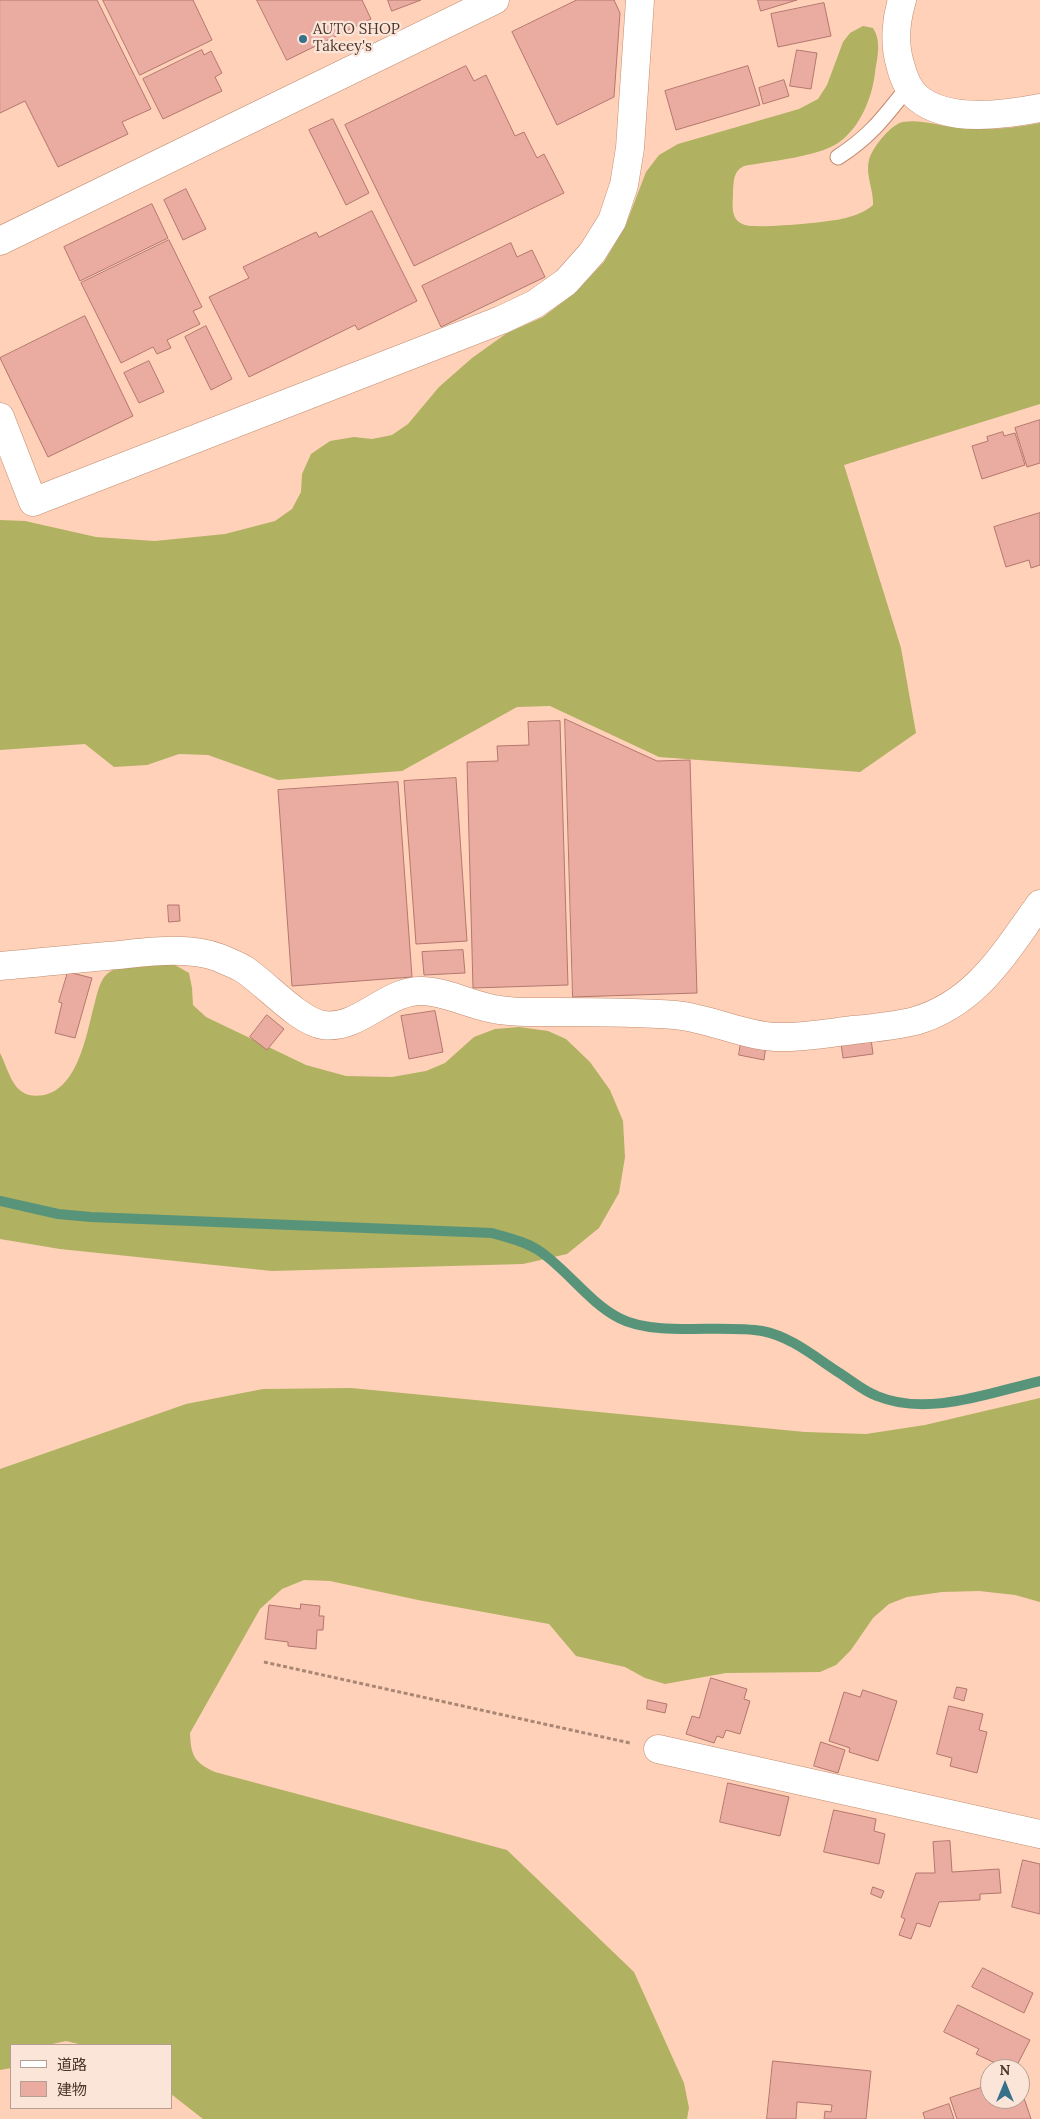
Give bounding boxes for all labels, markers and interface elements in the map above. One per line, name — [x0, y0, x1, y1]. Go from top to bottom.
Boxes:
place label: AUTO SHOP Takeey's — [313, 21, 400, 56]
marker: AUTO SHOP Takeey's — [297, 33, 309, 45]
legend — [10, 2044, 172, 2109]
text: 道路 — [57, 2055, 87, 2074]
north arrow — [980, 2059, 1030, 2109]
text: N — [1000, 2061, 1010, 2079]
text: 建物 — [57, 2080, 87, 2099]

